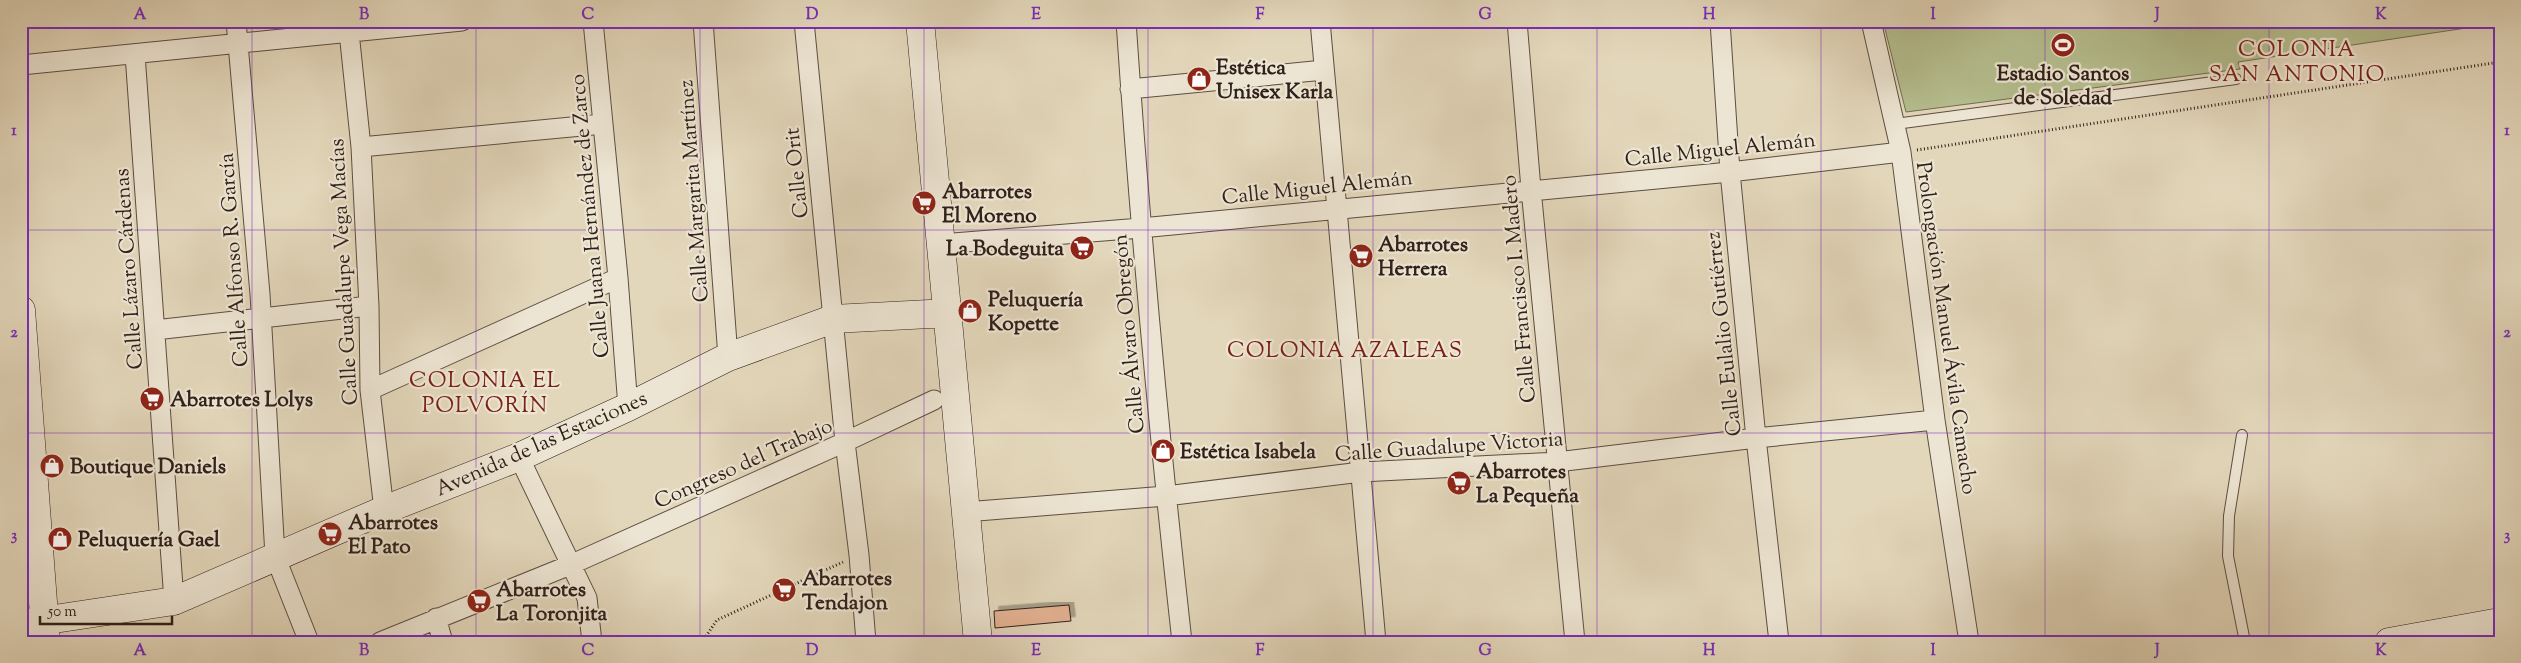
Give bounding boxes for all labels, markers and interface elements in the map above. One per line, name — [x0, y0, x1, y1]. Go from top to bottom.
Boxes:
text: A — [134, 4, 147, 27]
text: B — [359, 4, 369, 27]
text: C — [582, 4, 595, 27]
text: D — [806, 4, 819, 27]
text: E — [1031, 4, 1041, 27]
text: F — [1256, 4, 1265, 27]
text: G — [1478, 4, 1492, 27]
text: H — [1703, 4, 1716, 27]
text: I — [1930, 4, 1936, 27]
text: J — [2153, 4, 2160, 27]
text: K — [2375, 4, 2387, 27]
sports icon: Estadio Santos de Soledad — [2050, 32, 2076, 58]
district label: COLONIA SAN ANTONIO — [2209, 35, 2385, 92]
place label: Estética Unisex Karla — [1216, 54, 1334, 108]
place label: Estadio Santos de Soledad — [1997, 60, 2129, 114]
shop icon: Estética Unisex Karla — [1186, 66, 1212, 92]
street label: Calle Juana Hernández de Zarco — [564, 73, 618, 359]
street label: Calle Margarita Martínez — [672, 79, 718, 303]
text: 1 — [11, 120, 17, 143]
text: 1 — [2504, 120, 2510, 143]
street label: Calle Orit — [778, 126, 818, 220]
street label: Calle Miguel Alemán — [1623, 126, 1817, 176]
street label: Calle Guadalupe Vega Macías — [323, 138, 367, 406]
street label: Calle Alfonso R. García — [213, 152, 257, 368]
street label: Prolongación Manuel Ávila Camacho — [1907, 160, 1983, 497]
street label: Calle Miguel Alemán — [1220, 164, 1414, 214]
street label: Calle Lázaro Cárdenas — [108, 167, 152, 370]
street label: Calle Francisco I. Madero — [1495, 174, 1545, 404]
place label: Abarrotes El Moreno — [942, 178, 1037, 232]
supermarket icon: Abarrotes El Moreno — [911, 190, 937, 216]
street label: Calle Eulalio Gutiérrez — [1699, 230, 1751, 438]
place label: Abarrotes Herrera — [1378, 231, 1468, 285]
street label: Calle Álvaro Obregón — [1106, 233, 1154, 435]
place label: La Bodeguita — [946, 235, 1064, 265]
supermarket icon: La Bodeguita — [1069, 235, 1095, 261]
supermarket icon: Abarrotes Herrera — [1348, 243, 1374, 269]
place label: Peluquería Kopette — [988, 286, 1084, 340]
shop icon: Peluquería Kopette — [957, 298, 983, 324]
text: 2 — [10, 322, 18, 345]
text: 2 — [2503, 322, 2511, 345]
district label: COLONIA AZALEAS — [1227, 336, 1463, 368]
district label: COLONIA EL POLVORÍN — [409, 366, 561, 423]
street label: Avenida de las Estaciones — [431, 385, 653, 505]
supermarket icon: Abarrotes Lolys — [139, 386, 165, 412]
place label: Abarrotes Lolys — [170, 386, 313, 416]
street label: Congreso del Trabajo — [650, 412, 838, 518]
street label: Calle Guadalupe Victoria — [1334, 425, 1565, 471]
shop icon: Estética Isabela — [1150, 438, 1176, 464]
place label: Estética Isabela — [1180, 438, 1316, 468]
shop icon: Boutique Daniels — [39, 453, 65, 479]
place label: Boutique Daniels — [70, 453, 226, 483]
place label: Abarrotes La Pequeña — [1476, 458, 1579, 512]
supermarket icon: Abarrotes La Pequeña — [1446, 470, 1472, 496]
place label: Abarrotes El Pato — [348, 509, 438, 563]
supermarket icon: Abarrotes El Pato — [317, 521, 343, 547]
text: 3 — [11, 525, 18, 548]
text: 3 — [2504, 525, 2511, 548]
shop icon: Peluquería Gael — [47, 526, 73, 552]
place label: Peluquería Gael — [78, 526, 220, 556]
place label: Abarrotes Tendajon — [802, 565, 892, 619]
place label: Abarrotes La Toronjita — [496, 576, 608, 630]
supermarket icon: Abarrotes Tendajon — [771, 577, 797, 603]
supermarket icon: Abarrotes La Toronjita — [466, 588, 492, 614]
scale bar — [40, 593, 172, 625]
text: 50 m — [47, 602, 77, 623]
text: A — [134, 640, 147, 663]
text: B — [359, 640, 369, 663]
text: C — [582, 640, 595, 663]
text: D — [806, 640, 819, 663]
text: E — [1031, 640, 1041, 663]
text: F — [1256, 640, 1265, 663]
text: G — [1478, 640, 1492, 663]
text: H — [1703, 640, 1716, 663]
text: I — [1930, 640, 1936, 663]
text: J — [2153, 640, 2160, 663]
text: K — [2375, 640, 2387, 663]

